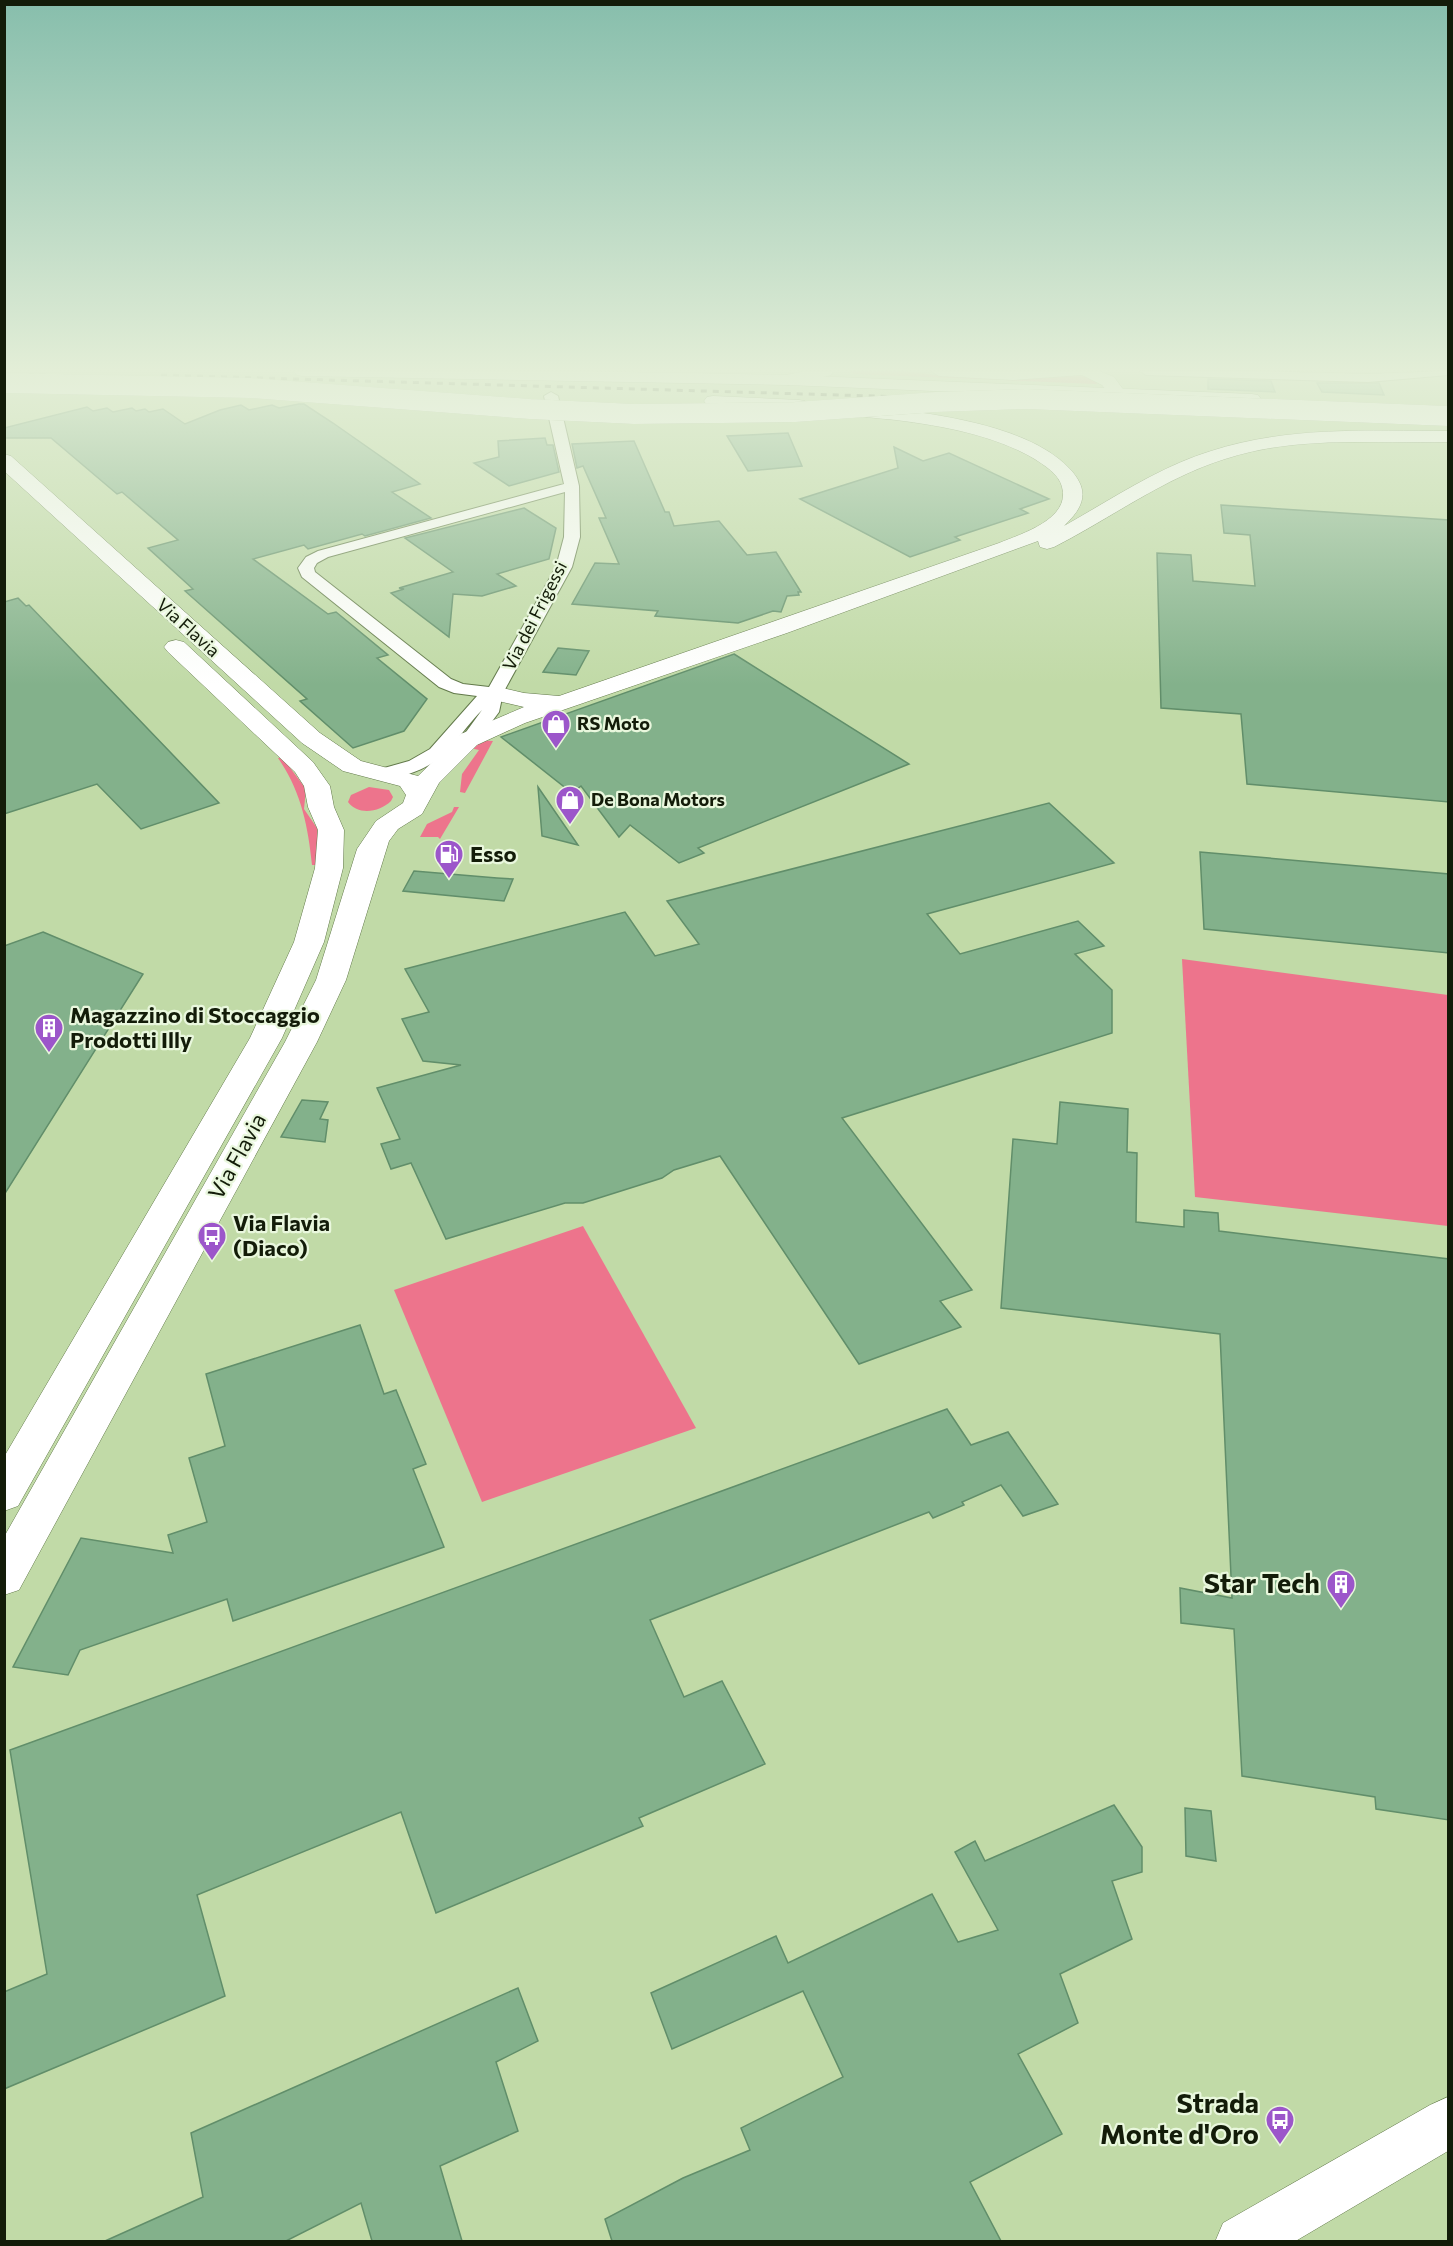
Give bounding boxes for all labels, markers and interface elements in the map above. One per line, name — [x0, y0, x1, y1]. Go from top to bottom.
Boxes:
street label: Via dei Frigessi — [497, 557, 571, 674]
street label: Via Flavia — [153, 593, 225, 661]
shop icon: RS Moto — [540, 708, 572, 750]
place label: RS Moto — [577, 712, 650, 734]
shop icon: De Bona Motors — [554, 784, 586, 826]
place label: De Bona Motors — [591, 788, 725, 810]
fuel station icon: Esso — [433, 838, 465, 880]
place label: Esso — [470, 840, 517, 867]
place label: Magazzino di Stoccaggio Prodotti Illy — [70, 1001, 320, 1053]
building icon: Magazzino di Stoccaggio Prodotti Illy — [33, 1012, 65, 1054]
street label: Via Flavia — [202, 1108, 271, 1204]
place label: Via Flavia (Diaco) — [233, 1209, 330, 1261]
bus stop icon: Via Flavia (Diaco) — [196, 1220, 228, 1262]
place label: Star Tech — [1204, 1566, 1320, 1599]
building icon: Star Tech — [1325, 1568, 1357, 1610]
place label: Strada Monte d'Oro — [1100, 2086, 1259, 2150]
bus stop icon: Strada Monte d'Oro — [1264, 2104, 1296, 2146]

